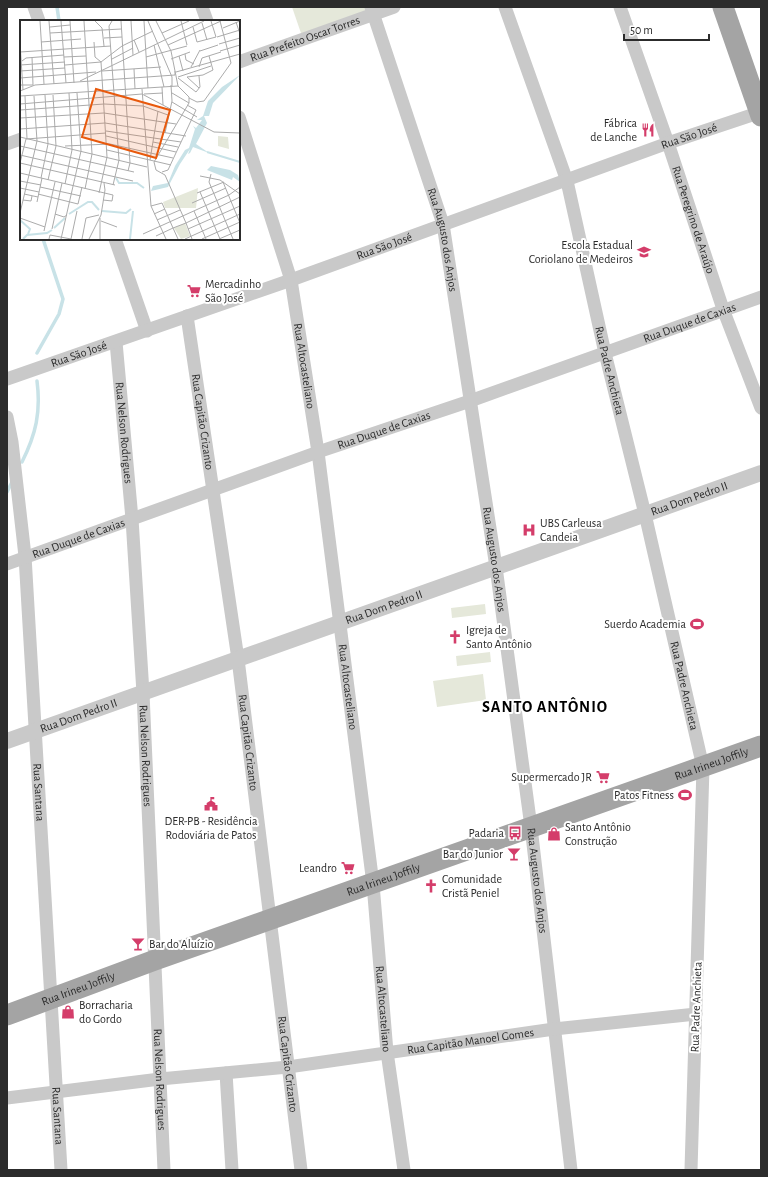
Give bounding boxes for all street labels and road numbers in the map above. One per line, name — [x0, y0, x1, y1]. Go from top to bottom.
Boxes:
street label: Rua Prefeito Oscar Torres — [249, 14, 361, 64]
street label: Rua São José — [659, 121, 719, 151]
street label: Rua Peregrino de Araújo — [670, 164, 717, 275]
street label: Rua Augusto dos Anjos — [425, 186, 459, 293]
street label: Rua São José — [355, 231, 414, 262]
street label: Rua Duque de Caxias — [642, 301, 737, 345]
street label: Rua Altocasteliano — [292, 322, 317, 410]
street label: Rua Padre Anchieta — [593, 325, 626, 417]
street label: Rua São José — [49, 339, 108, 369]
street label: Rua Capitão Crizanto — [190, 373, 216, 471]
street label: Rua Nelson Rodrigues — [114, 381, 135, 484]
street label: Rua Duque de Caxias — [336, 409, 432, 451]
street label: Rua Dom Pedro II — [649, 479, 729, 518]
street label: Rua Augusto dos Anjos — [481, 506, 508, 613]
street label: Rua Duque de Caxias — [31, 516, 126, 560]
street label: Rua Dom Pedro II — [344, 588, 424, 626]
street label: Rua Padre Anchieta — [668, 640, 700, 732]
street label: Rua Altocasteliano — [336, 643, 359, 731]
street label: Rua Capitão Crizanto — [236, 694, 260, 792]
street label: Rua Dom Pedro II — [38, 696, 119, 735]
street label: Rua Nelson Rodrigues — [138, 705, 154, 807]
street label: Rua Irineu Joffily — [673, 745, 750, 782]
street label: Rua Santana — [31, 763, 47, 822]
street label: Rua Augusto dos Anjos — [525, 827, 549, 934]
street label: Rua Irineu Joffily — [345, 861, 422, 898]
street label: Rua Padre Anchieta — [688, 961, 704, 1053]
street label: Rua Altocasteliano — [374, 965, 393, 1053]
street label: Rua Irineu Joffily — [40, 969, 117, 1008]
street label: Rua Capitão Crizanto — [276, 1015, 300, 1113]
street label: Rua Capitão Manoel Gomes — [406, 1026, 535, 1056]
street label: Rua Nelson Rodrigues — [152, 1028, 168, 1131]
street label: Rua Santana — [50, 1086, 66, 1146]

